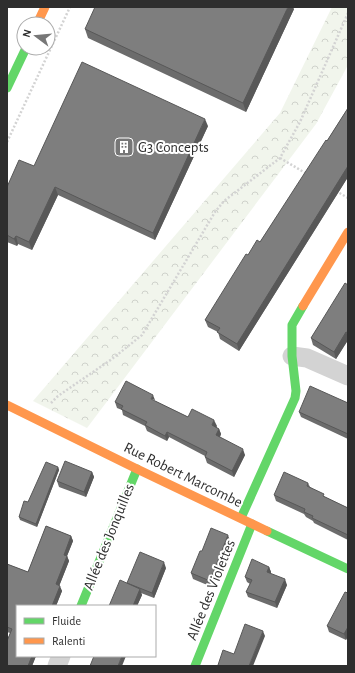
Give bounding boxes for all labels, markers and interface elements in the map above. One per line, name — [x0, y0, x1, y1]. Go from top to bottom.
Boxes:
north arrow — [16, 16, 56, 56]
text: N — [21, 28, 33, 39]
building icon: G3 Concepts — [113, 136, 135, 158]
place label: G3 Concepts — [138, 140, 209, 155]
street label: Rue Robert Marcombe — [121, 440, 245, 510]
street label: Allée des Jonquilles — [81, 482, 137, 592]
street label: Allée des Violettes — [184, 538, 238, 642]
legend — [16, 605, 156, 657]
text: Fluide — [52, 615, 81, 627]
text: Ralenti — [52, 635, 85, 647]

